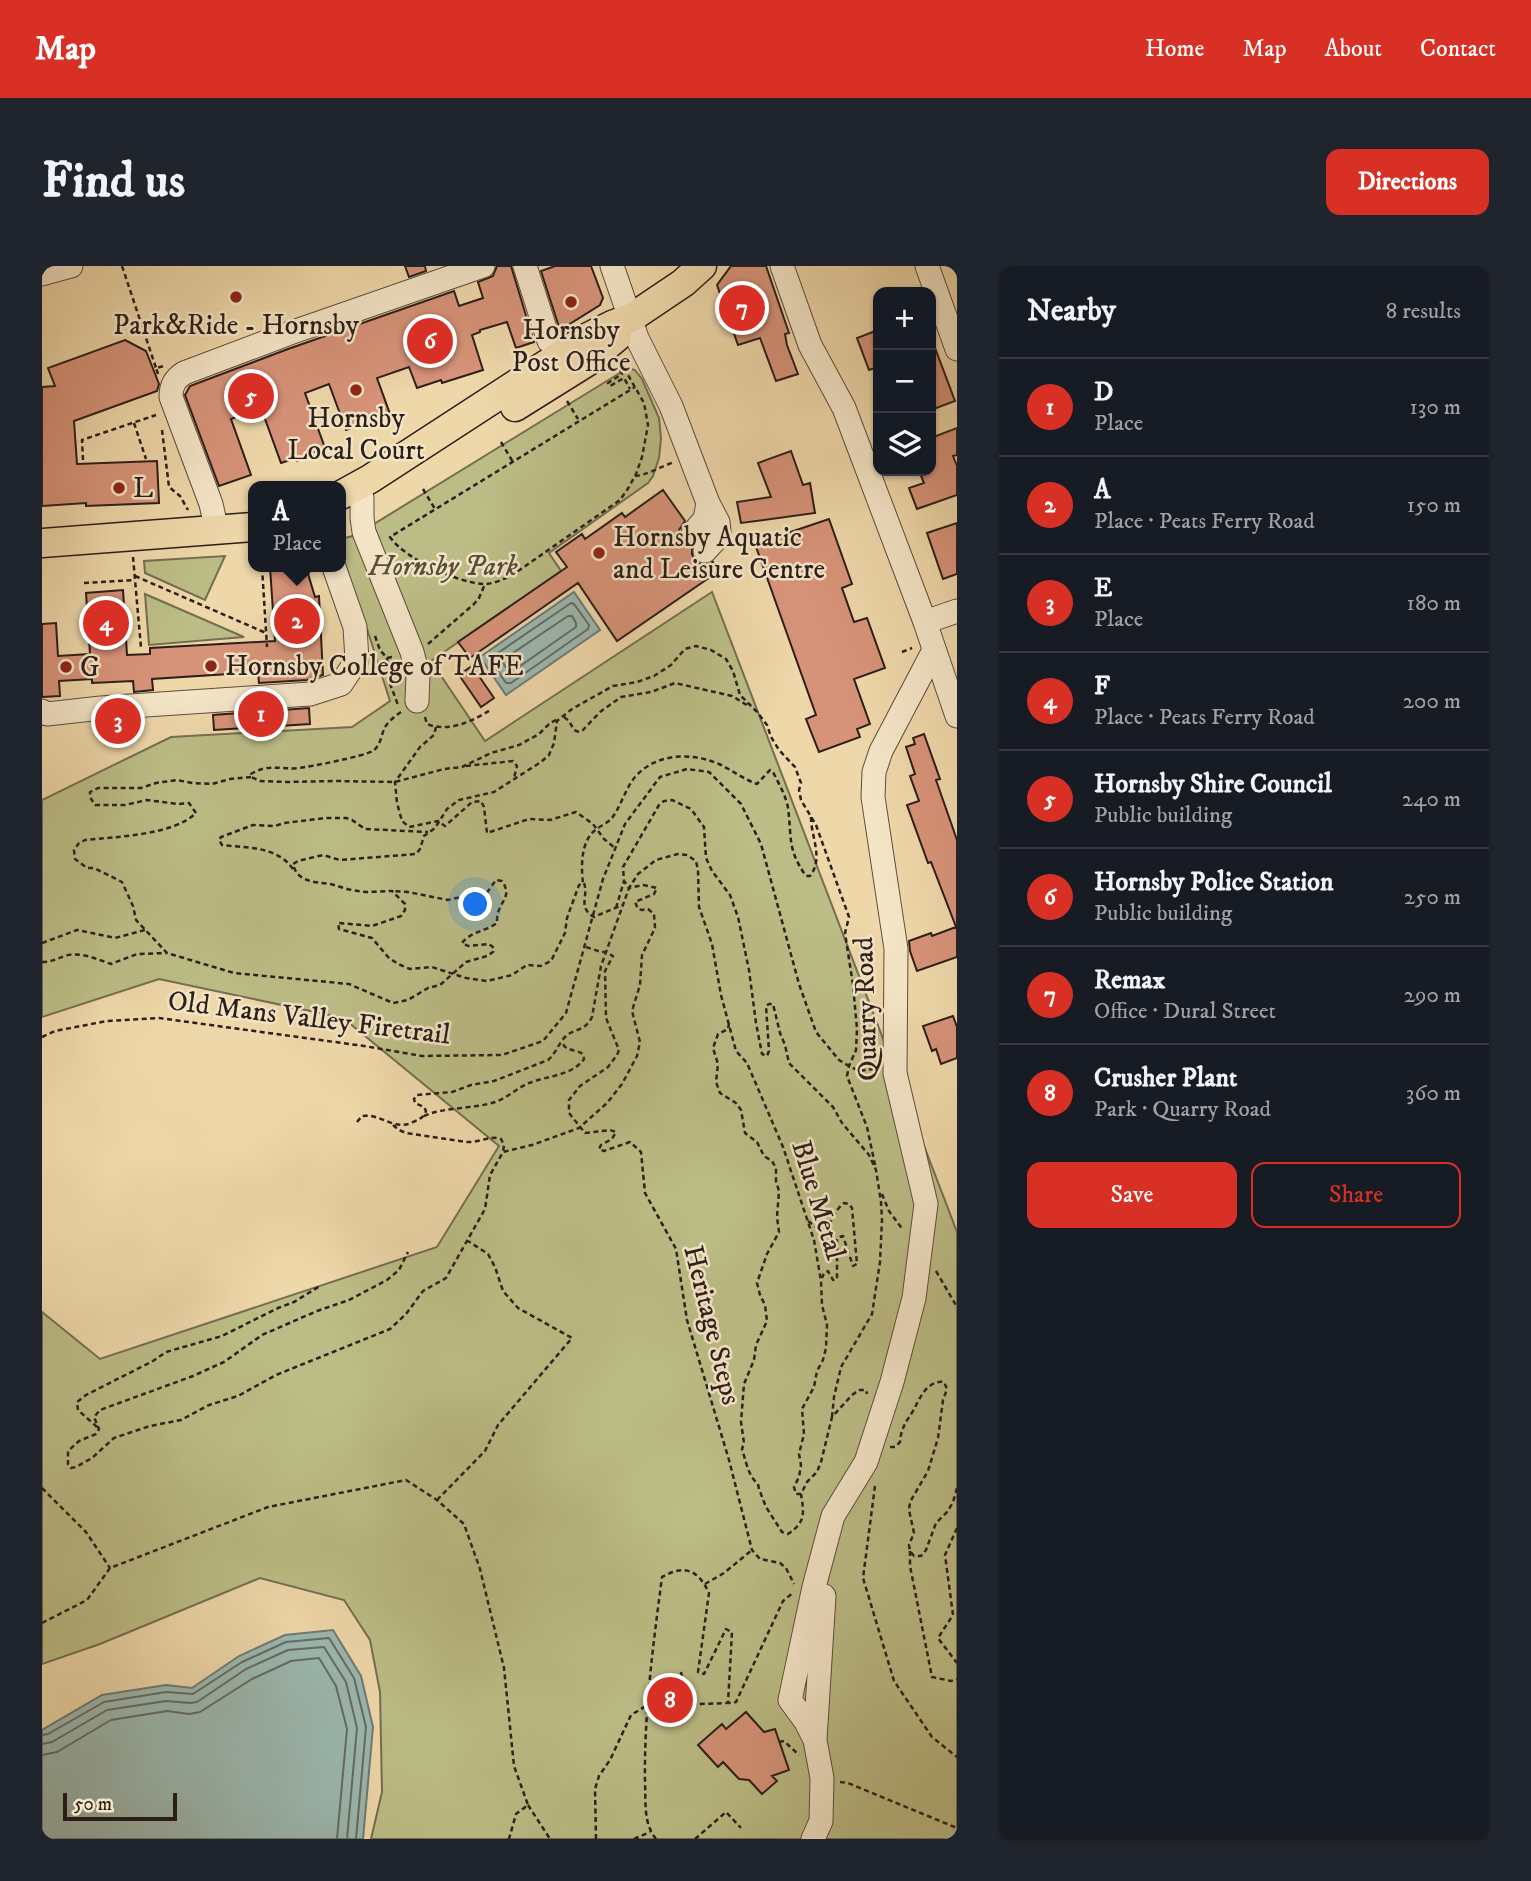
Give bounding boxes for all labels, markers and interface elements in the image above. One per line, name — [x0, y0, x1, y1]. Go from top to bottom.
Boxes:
text: Map — [35, 29, 96, 70]
text: Home — [1145, 34, 1204, 64]
text: Map — [1242, 34, 1287, 64]
text: About — [1325, 34, 1382, 64]
text: Contact — [1420, 34, 1496, 64]
button: Directions — [1326, 149, 1489, 215]
text: Find us — [42, 151, 185, 213]
pin: 7 — [719, 282, 765, 334]
map controls — [873, 287, 936, 476]
button: + — [873, 287, 936, 350]
marker: Park&Ride - Hornsby — [228, 289, 244, 305]
text: Nearby — [1027, 293, 1116, 330]
marker: Hornsby Post Office — [563, 294, 579, 310]
text: 8 results — [1386, 297, 1461, 326]
place label: Park&Ride - Hornsby — [113, 308, 360, 343]
place label: Hornsby Post Office — [512, 313, 631, 380]
pin: 6 — [407, 315, 453, 367]
button: − — [873, 350, 936, 413]
pin: 5 — [228, 370, 274, 422]
text: D — [1094, 376, 1113, 409]
marker: Hornsby Local Court — [348, 382, 364, 398]
text: 1 — [1046, 393, 1054, 422]
text: 130 m — [1409, 393, 1461, 422]
place label: Hornsby Local Court — [287, 401, 425, 468]
text: Place — [1094, 409, 1143, 438]
button: layers — [873, 413, 936, 476]
place label: L — [133, 471, 153, 506]
text: A — [1094, 474, 1111, 507]
marker: L — [111, 480, 127, 496]
popup — [248, 481, 346, 572]
text: 2 — [1044, 491, 1056, 520]
text: 150 m — [1407, 491, 1461, 520]
text: A — [272, 496, 289, 529]
text: Place · Peats Ferry Road — [1094, 507, 1315, 536]
place label: Hornsby Aquatic and Leisure Centre — [613, 520, 825, 587]
text: Place — [272, 529, 322, 558]
marker: Hornsby Aquatic and Leisure Centre — [591, 545, 607, 561]
park label: Hornsby Park — [367, 549, 518, 584]
text: E — [1094, 572, 1112, 605]
text: 3 — [1046, 589, 1054, 618]
text: 180 m — [1406, 589, 1461, 618]
pin: 2 — [274, 595, 320, 647]
pin: 4 — [83, 597, 129, 649]
text: Place — [1094, 605, 1143, 634]
place label: Hornsby College of TAFE — [225, 649, 524, 684]
place label: G — [80, 650, 100, 685]
marker: Hornsby College of TAFE — [203, 658, 219, 674]
marker: G — [58, 659, 74, 675]
text: F — [1094, 670, 1110, 703]
text: 4 — [1043, 687, 1057, 716]
text: 200 m — [1403, 687, 1461, 716]
pin: 1 — [238, 688, 284, 740]
pin: 3 — [95, 695, 141, 747]
text: Place · Peats Ferry Road — [1094, 703, 1315, 732]
text: Hornsby Shire Council — [1094, 768, 1332, 801]
text: 5 — [1044, 785, 1056, 814]
text: 240 m — [1402, 785, 1461, 814]
text: Public building — [1094, 801, 1232, 830]
text: Hornsby Police Station — [1094, 866, 1333, 899]
text: 6 — [1044, 883, 1056, 912]
text: 250 m — [1404, 883, 1461, 912]
your location — [458, 887, 492, 921]
text: Public building — [1094, 899, 1232, 928]
street label: Quarry Road — [846, 936, 886, 1082]
text: Remax — [1094, 964, 1165, 997]
text: 7 — [1044, 981, 1056, 1010]
text: 290 m — [1404, 981, 1461, 1010]
street label: Old Mans Valley Firetrail — [166, 983, 453, 1053]
text: Office · Dural Street — [1094, 997, 1276, 1026]
text: Crusher Plant — [1094, 1062, 1237, 1095]
text: 8 — [1044, 1079, 1056, 1108]
text: 360 m — [1406, 1079, 1461, 1108]
text: Park · Quarry Road — [1094, 1095, 1271, 1124]
street label: Blue Metal — [783, 1136, 853, 1265]
button: Save — [1027, 1162, 1237, 1228]
button: Share — [1251, 1162, 1461, 1228]
street label: Heritage Steps — [675, 1242, 749, 1408]
pin: 8 — [647, 1674, 693, 1726]
scale bar — [63, 1790, 177, 1822]
text: 50 m — [74, 1793, 112, 1816]

